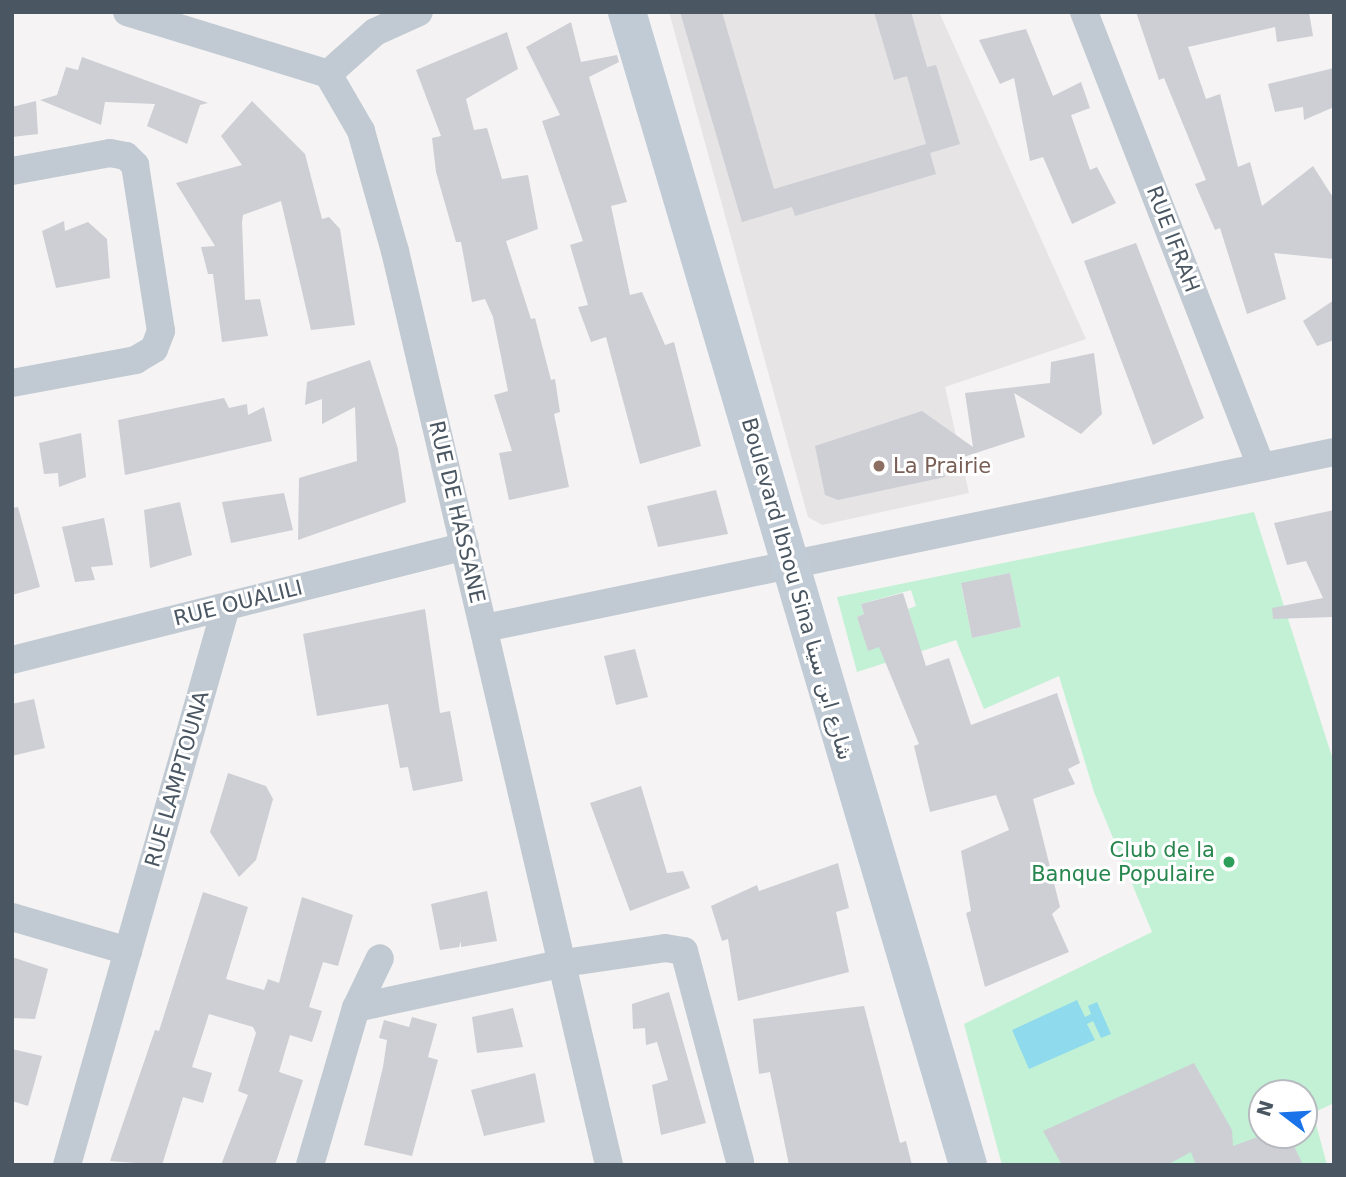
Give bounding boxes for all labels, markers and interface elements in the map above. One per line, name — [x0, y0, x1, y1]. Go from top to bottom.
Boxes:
street label: RUE IFRAH — [1141, 182, 1205, 296]
street label: Boulevard Ibnou Sina شارع ابن سينا — [736, 415, 858, 763]
street label: RUE DE HASSANE — [424, 418, 490, 606]
place label: La Prairie — [893, 453, 991, 479]
marker: La Prairie — [871, 458, 887, 474]
street label: RUE OUALILI — [171, 575, 305, 631]
street label: RUE LAMPTOUNA — [140, 688, 214, 870]
place label: Club de la Banque Populaire — [1031, 837, 1215, 887]
marker: Club de la Banque Populaire — [1221, 854, 1237, 870]
north arrow — [1248, 1079, 1318, 1149]
text: N — [1252, 1098, 1278, 1119]

